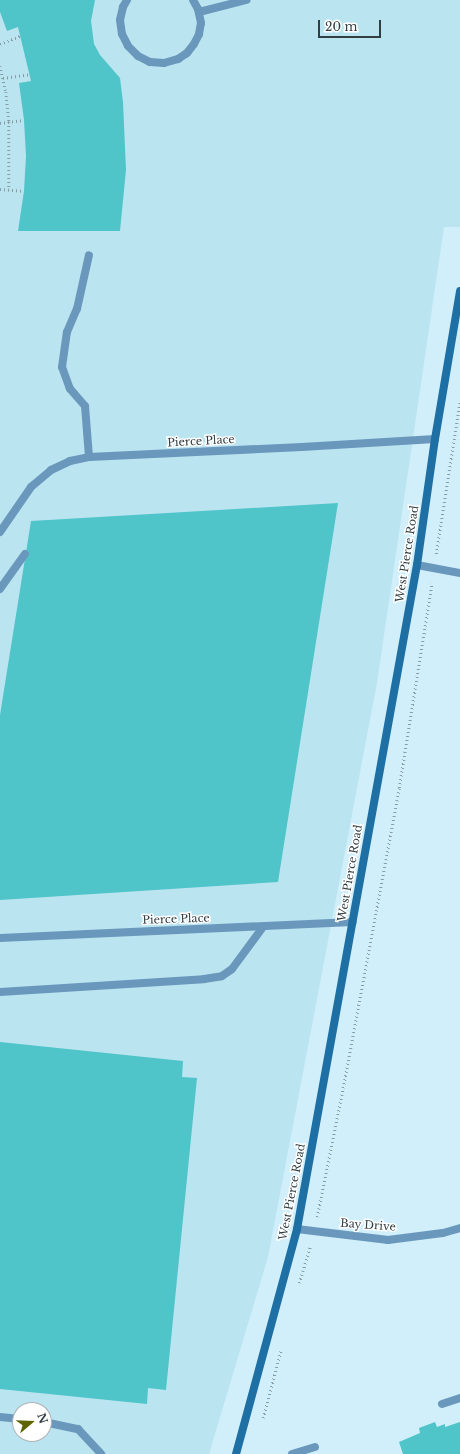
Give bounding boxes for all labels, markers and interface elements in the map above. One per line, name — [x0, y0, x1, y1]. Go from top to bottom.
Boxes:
scale bar — [320, 12, 383, 38]
text: 20 m — [325, 19, 357, 34]
street label: Pierce Place — [167, 433, 235, 449]
street label: West Pierce Road — [393, 505, 421, 603]
street label: West Pierce Road — [335, 824, 365, 922]
street label: Pierce Place — [142, 911, 210, 927]
street label: West Pierce Road — [276, 1143, 308, 1241]
street label: Bay Drive — [340, 1216, 396, 1234]
north arrow — [12, 1402, 52, 1442]
text: N — [34, 1411, 51, 1426]

